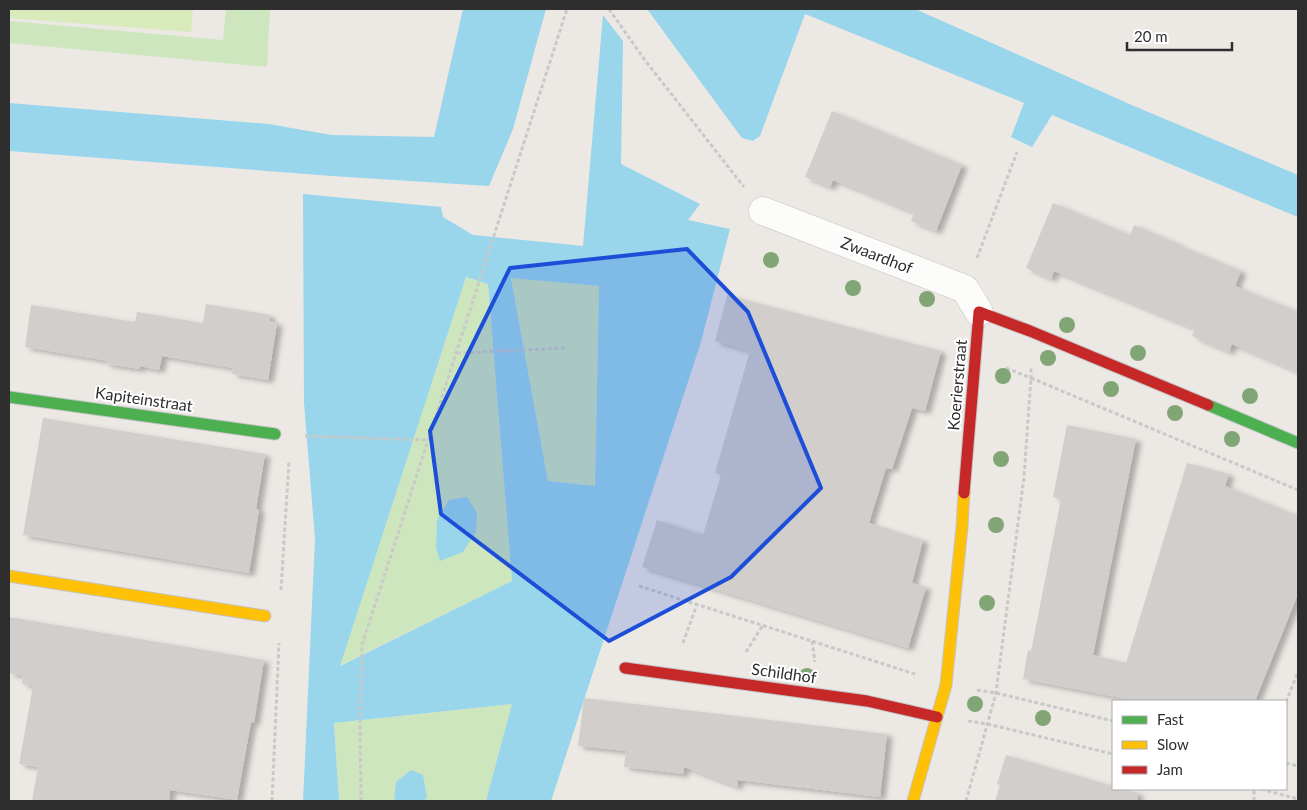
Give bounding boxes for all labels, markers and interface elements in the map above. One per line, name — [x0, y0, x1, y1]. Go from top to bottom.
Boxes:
scale bar — [1127, 20, 1232, 52]
text: 20 m — [1134, 27, 1168, 45]
street label: Zwaardhof — [839, 232, 916, 277]
street label: Koerierstraat — [943, 338, 970, 431]
street label: Kapiteinstraat — [94, 382, 194, 415]
street label: Schildhof — [750, 659, 818, 687]
legend — [1112, 700, 1287, 790]
text: Fast — [1157, 710, 1184, 728]
text: Slow — [1157, 735, 1189, 753]
text: Jam — [1157, 760, 1183, 778]

